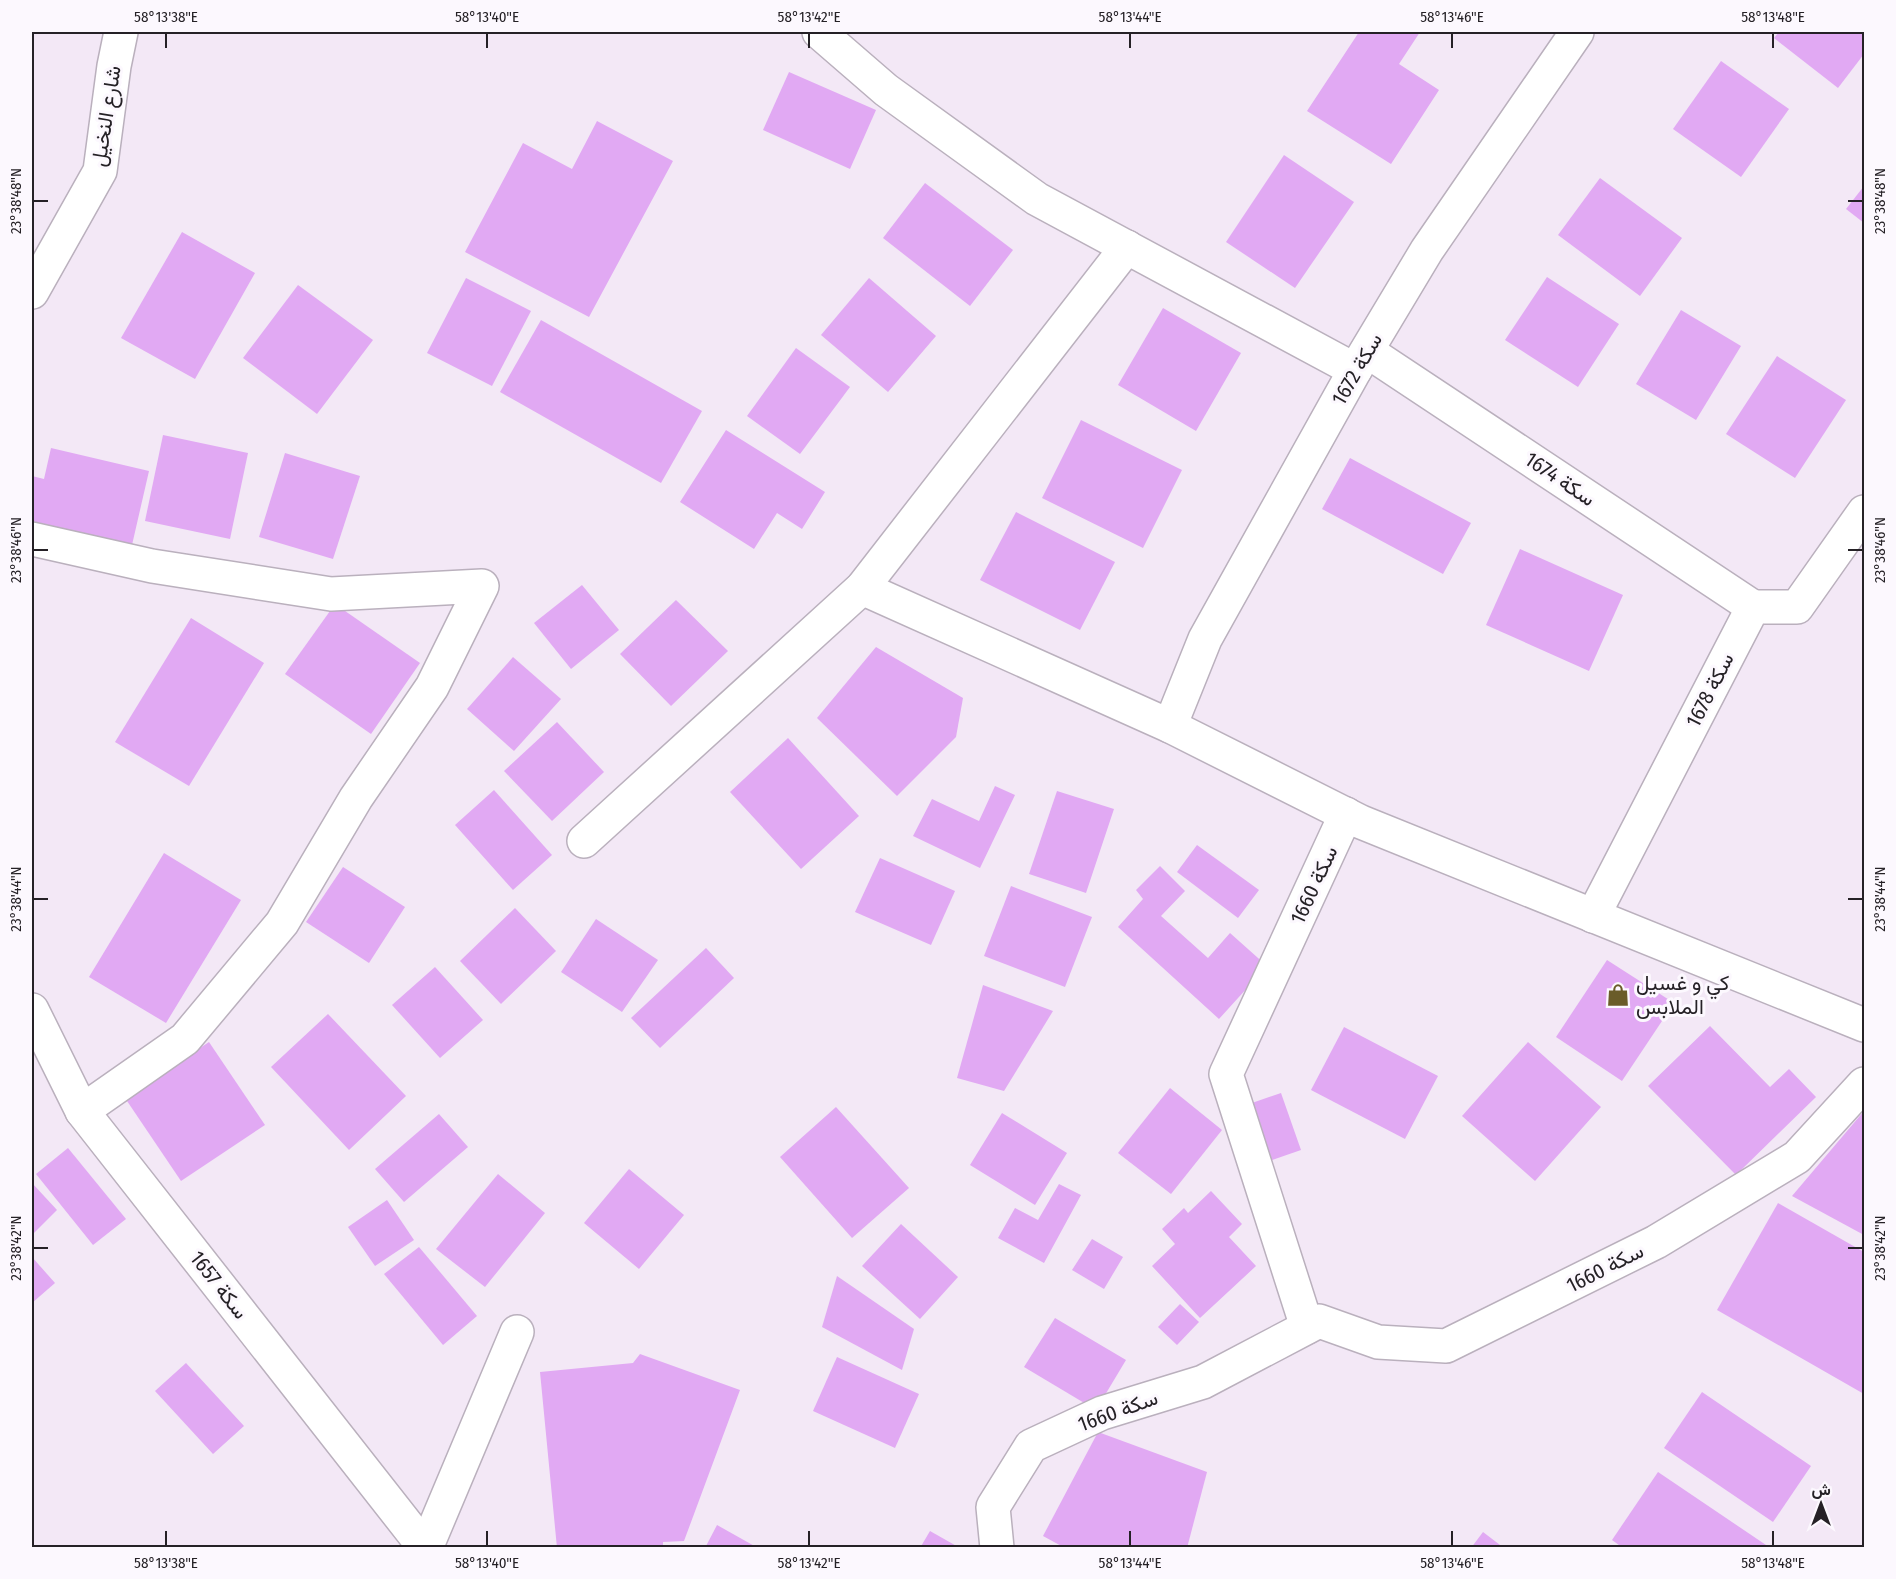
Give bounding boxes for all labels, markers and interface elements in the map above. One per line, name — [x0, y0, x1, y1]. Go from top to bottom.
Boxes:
text: 58°13'38"E — [134, 8, 198, 26]
text: 58°13'40"E — [455, 8, 519, 26]
text: 58°13'42"E — [778, 8, 840, 26]
text: 58°13'44"E — [1099, 8, 1161, 26]
text: 58°13'46"E — [1420, 8, 1484, 26]
text: 58°13'48"E — [1741, 8, 1805, 26]
street label: شارع النخيل — [85, 64, 128, 169]
text: 23°38'48"N — [7, 168, 25, 234]
text: 23°38'48"N — [1871, 168, 1889, 234]
street label: سكة 1672 — [1326, 328, 1388, 410]
street label: سكة 1674 — [1520, 446, 1600, 512]
text: 23°38'46"N — [7, 517, 25, 583]
text: 23°38'46"N — [1871, 517, 1889, 583]
street label: سكة 1678 — [1680, 648, 1740, 732]
street label: سكة 1660 — [1285, 842, 1343, 928]
text: 23°38'44"N — [7, 866, 25, 932]
text: 23°38'44"N — [1871, 866, 1889, 932]
place label: كي و غسيل الملابس — [1636, 970, 1729, 1020]
shop icon: كي و غسيل الملابس — [1605, 982, 1631, 1008]
text: 23°38'42"N — [7, 1215, 25, 1281]
text: 23°38'42"N — [1871, 1215, 1889, 1281]
street label: سكة 1660 — [1562, 1238, 1648, 1298]
street label: سكة 1657 — [184, 1246, 254, 1324]
street label: سكة 1660 — [1075, 1385, 1161, 1437]
north arrow — [1791, 1474, 1851, 1534]
text: ش — [1811, 1480, 1831, 1499]
text: 58°13'38"E — [134, 1554, 198, 1572]
text: 58°13'40"E — [455, 1554, 519, 1572]
text: 58°13'42"E — [778, 1554, 840, 1572]
text: 58°13'44"E — [1099, 1554, 1161, 1572]
text: 58°13'46"E — [1420, 1554, 1484, 1572]
text: 58°13'48"E — [1741, 1554, 1805, 1572]

